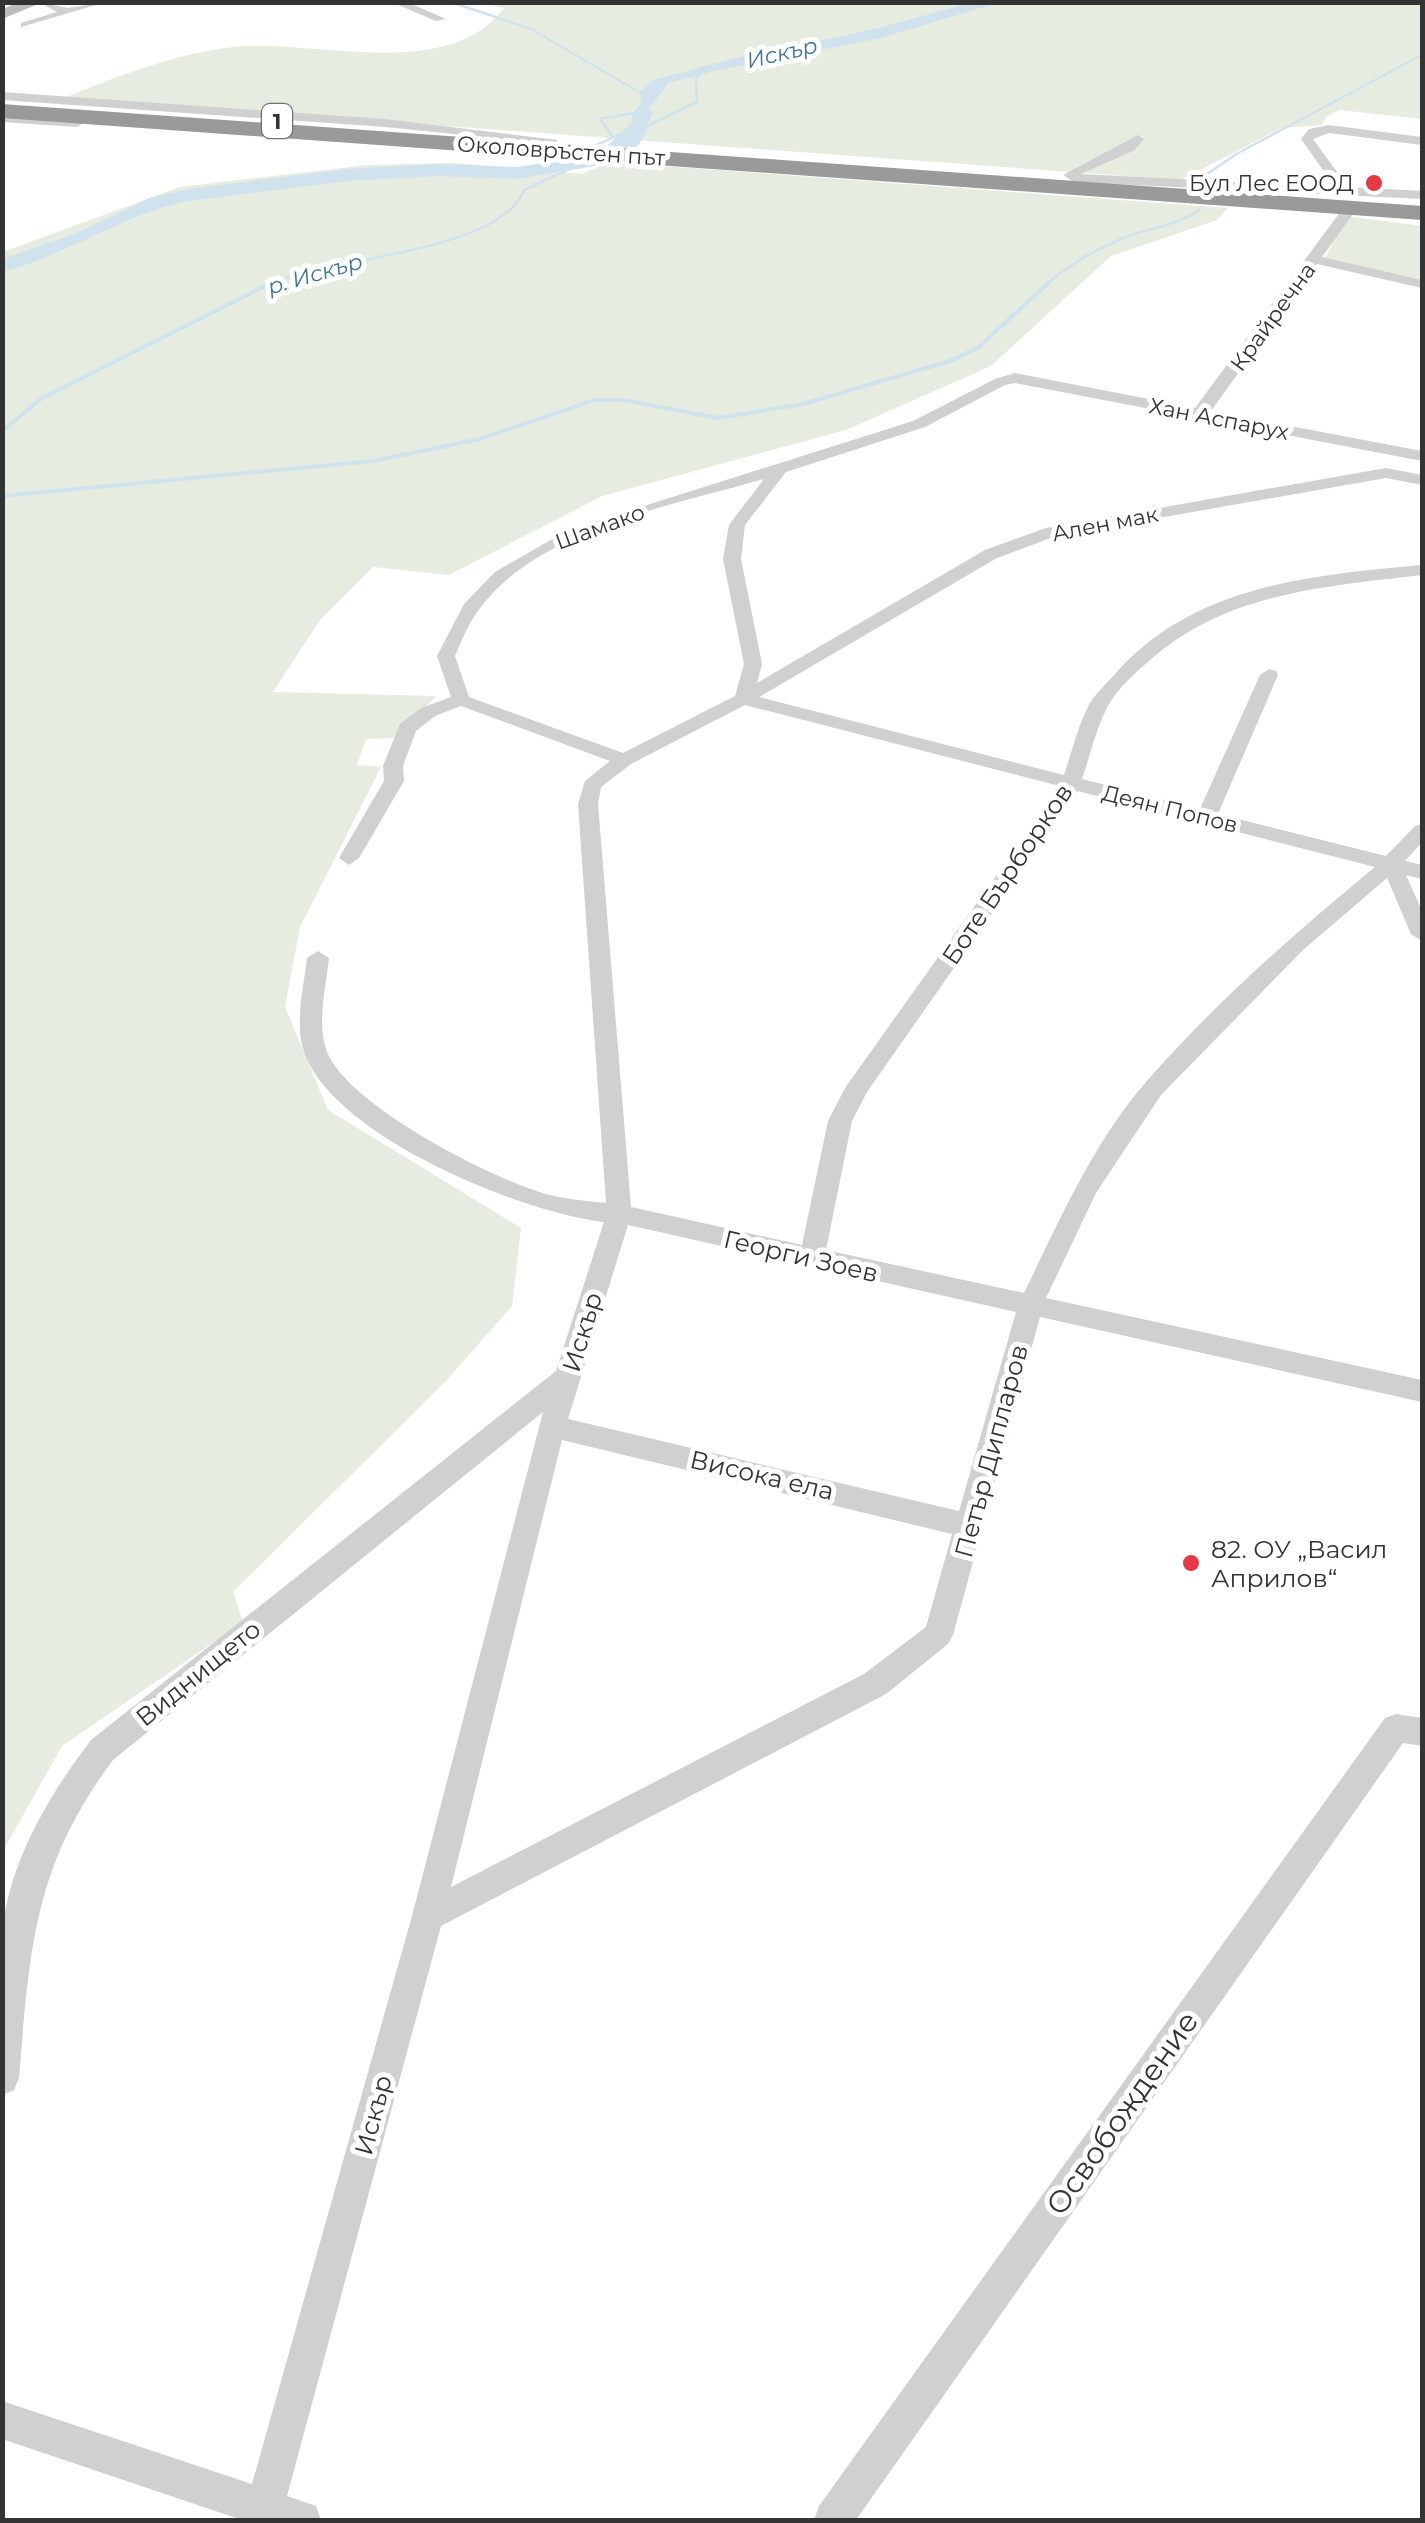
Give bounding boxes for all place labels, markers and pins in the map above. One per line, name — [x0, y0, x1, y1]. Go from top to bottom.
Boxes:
place label: Бул Лес ЕООД — [1189, 170, 1354, 197]
marker: Бул Лес ЕООД — [1363, 172, 1385, 194]
place label: 82. ОУ „Васил Априлов“ — [1211, 1534, 1387, 1593]
marker: 82. ОУ „Васил Априлов“ — [1180, 1552, 1202, 1574]

